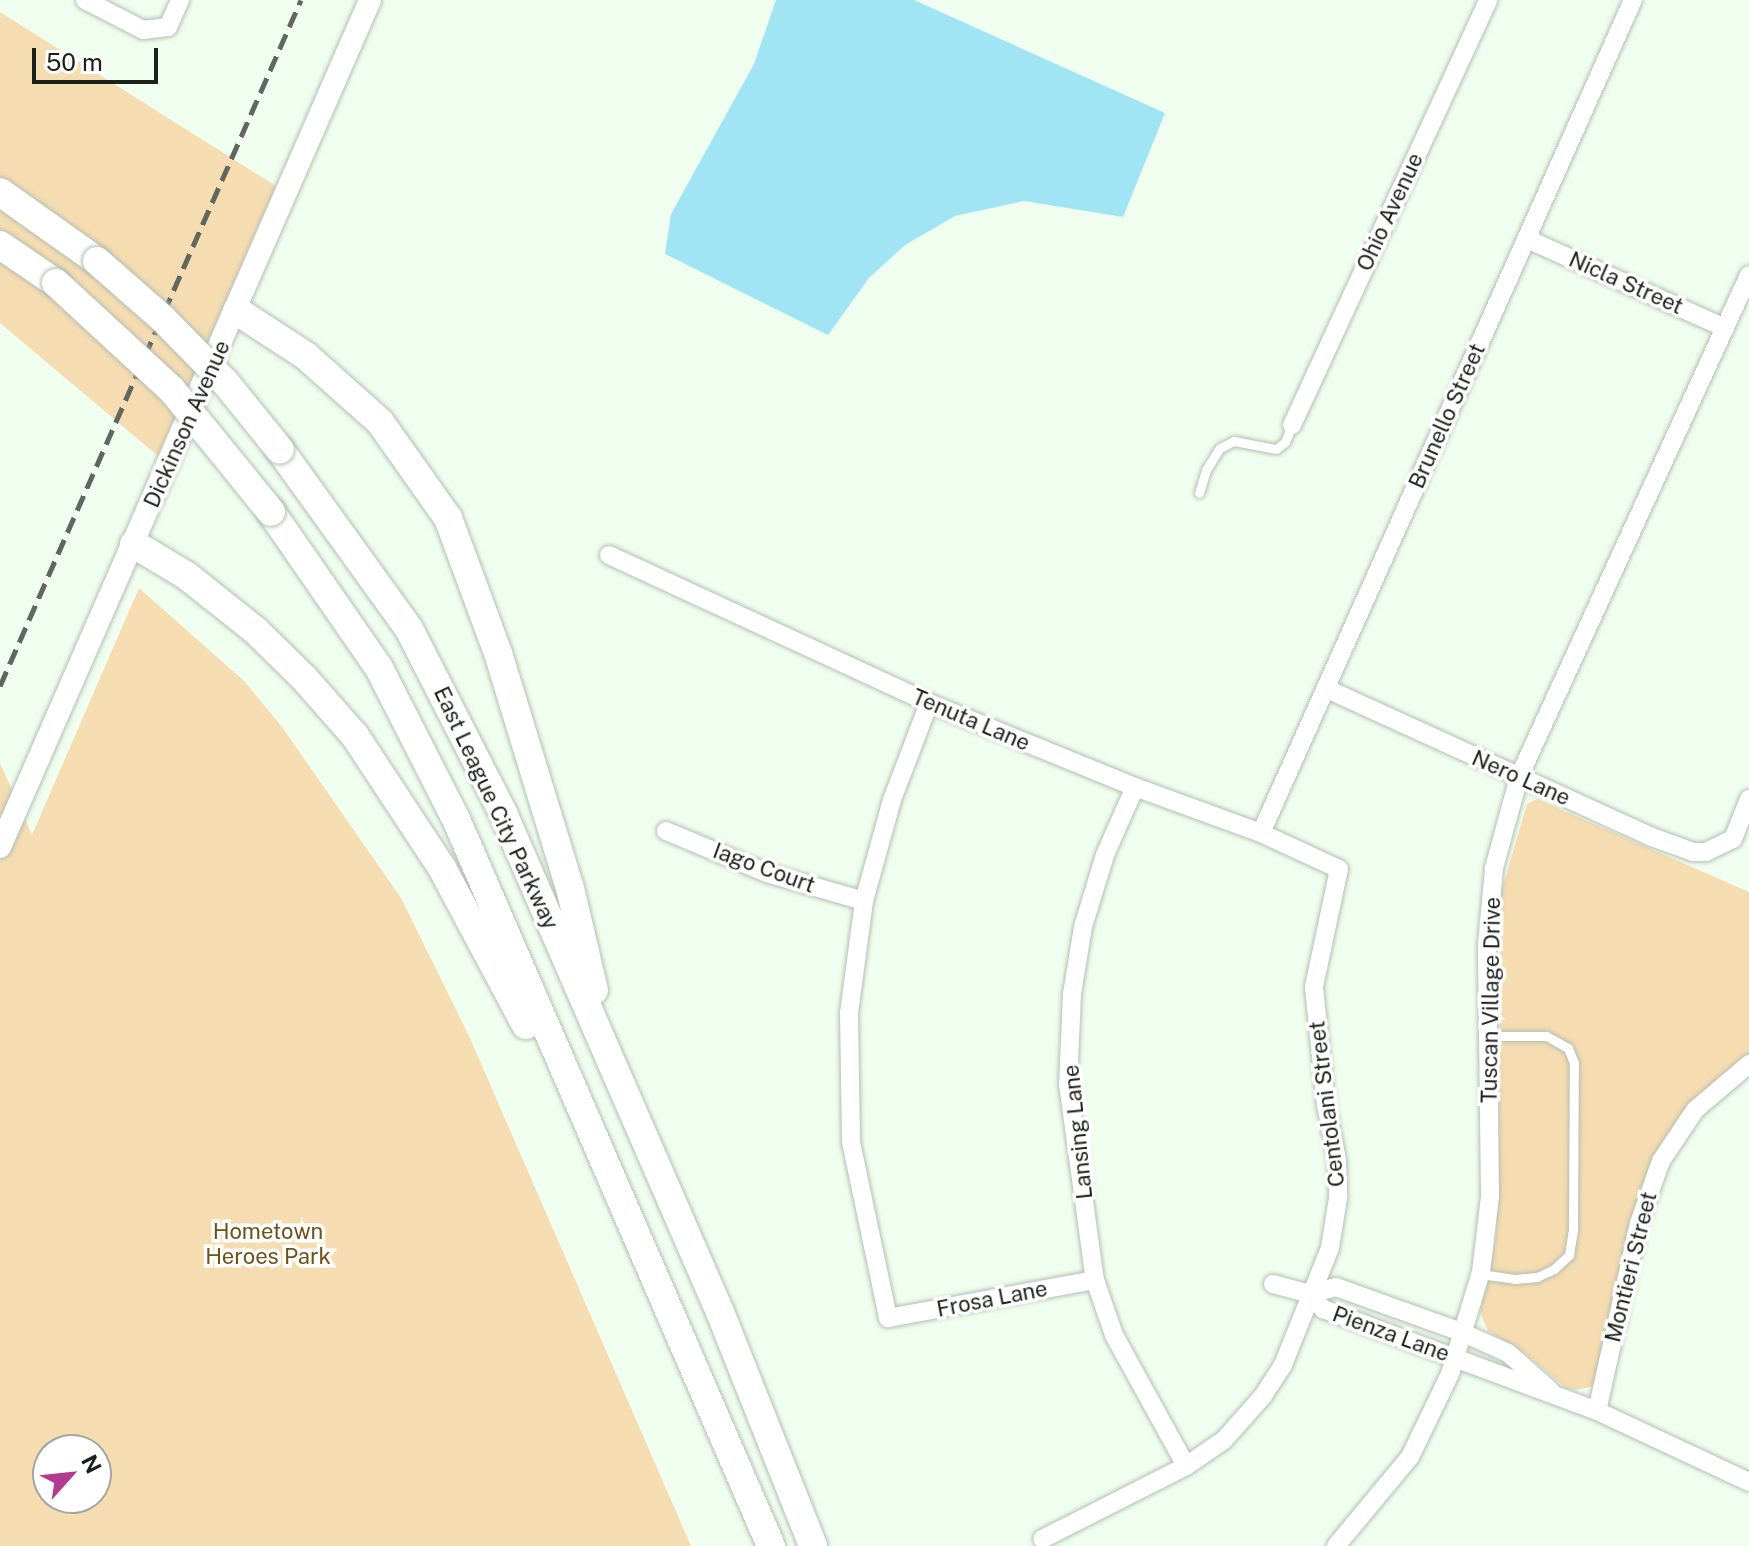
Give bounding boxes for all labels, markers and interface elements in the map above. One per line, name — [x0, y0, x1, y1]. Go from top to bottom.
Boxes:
scale bar — [36, 32, 162, 82]
text: 50 m — [46, 48, 103, 76]
street label: Ohio Avenue — [1351, 149, 1429, 275]
street label: Nicla Street — [1565, 246, 1687, 320]
street label: Dickinson Avenue — [138, 336, 236, 512]
street label: Brunello Street — [1403, 339, 1491, 493]
street label: East League City Parkway — [428, 682, 564, 934]
street label: Tenuta Lane — [908, 683, 1034, 757]
street label: Nero Lane — [1468, 745, 1574, 811]
street label: Iago Court — [709, 837, 819, 899]
street label: Tuscan Village Drive — [1476, 896, 1506, 1104]
street label: Centolani Street — [1304, 1020, 1350, 1188]
street label: Lansing Lane — [1058, 1063, 1098, 1201]
street label: Montieri Street — [1600, 1189, 1662, 1345]
park label: Hometown Heroes Park — [205, 1218, 331, 1270]
street label: Frosa Lane — [934, 1275, 1050, 1323]
street label: Pienza Lane — [1329, 1301, 1453, 1367]
north arrow — [32, 1434, 112, 1514]
text: N — [76, 1450, 107, 1478]

